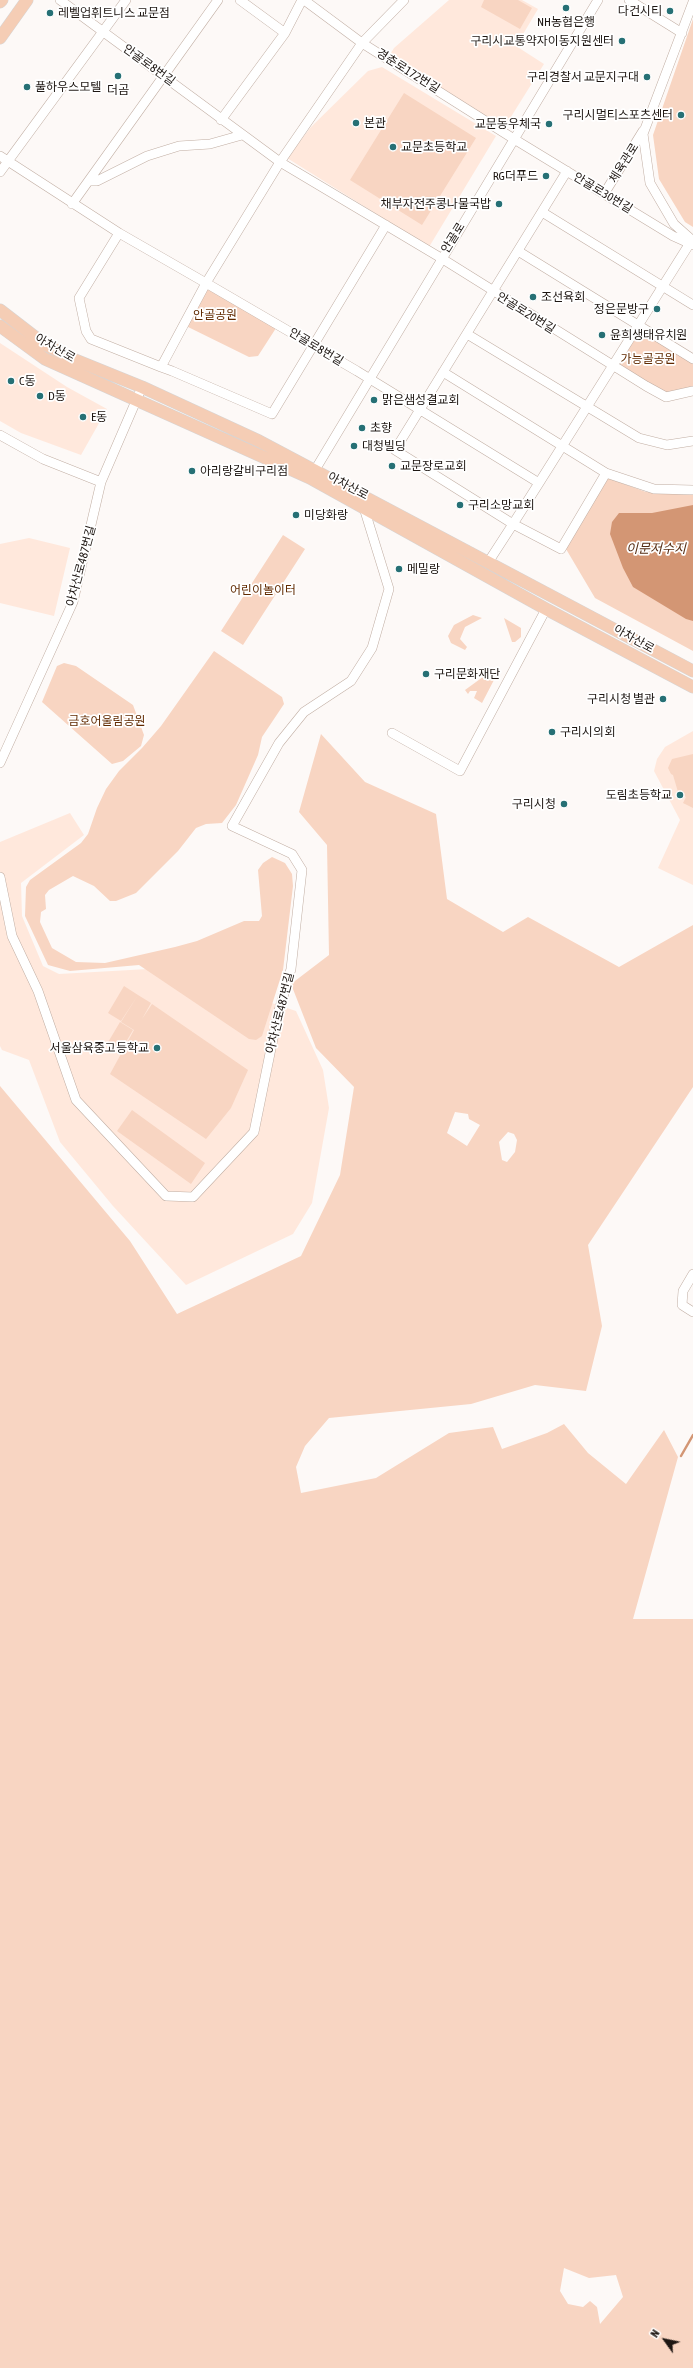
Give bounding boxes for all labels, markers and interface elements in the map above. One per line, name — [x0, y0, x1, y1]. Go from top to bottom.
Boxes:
marker: NH농협은행 — [561, 3, 571, 13]
place label: 다건시티 — [618, 4, 662, 18]
place label: 레벨업휘트니스 교문점 — [58, 6, 170, 20]
marker: 다건시티 — [665, 6, 675, 16]
marker: 레벨업휘트니스 교문점 — [45, 8, 55, 18]
place label: NH농협은행 — [537, 15, 595, 29]
place label: 구리시교통약자이동지원센터 — [470, 34, 614, 48]
marker: 구리시교통약자이동지원센터 — [617, 36, 627, 46]
street label: 안골로8번길 — [120, 41, 178, 89]
street label: 경춘로172번길 — [374, 46, 442, 96]
place label: 구리경찰서 교문지구대 — [527, 70, 639, 84]
marker: 더곰 — [113, 71, 123, 81]
marker: 구리경찰서 교문지구대 — [642, 72, 652, 82]
place label: 풀하우스모텔 — [35, 80, 101, 94]
marker: 풀하우스모텔 — [22, 82, 32, 92]
place label: 더곰 — [107, 83, 129, 97]
place label: 구리시멀티스포츠센터 — [563, 108, 673, 122]
marker: 구리시멀티스포츠센터 — [676, 110, 686, 120]
place label: 본관 — [364, 116, 386, 130]
place label: 교문동우체국 — [475, 117, 541, 131]
marker: 본관 — [351, 118, 361, 128]
marker: 교문동우체국 — [544, 119, 554, 129]
place label: 교문초등학교 — [401, 140, 467, 154]
street label: 체육관로 — [606, 140, 642, 186]
marker: 교문초등학교 — [388, 142, 398, 152]
place label: RG더푸드 — [493, 169, 538, 183]
street label: 안골로30번길 — [571, 170, 635, 216]
marker: RG더푸드 — [541, 171, 551, 181]
place label: 채부자전주콩나물국밥 — [381, 197, 491, 211]
marker: 채부자전주콩나물국밥 — [494, 199, 504, 209]
street label: 안골로 — [438, 220, 468, 256]
street label: 안골로20번길 — [494, 289, 558, 337]
place label: 조선육회 — [541, 290, 585, 304]
marker: 조선육회 — [528, 292, 538, 302]
place label: 정은문방구 — [594, 302, 649, 316]
marker: 정은문방구 — [652, 304, 662, 314]
park label: 안골공원 — [193, 308, 237, 322]
street label: 안골로8번길 — [286, 325, 346, 369]
place label: 윤희생태유치원 — [610, 328, 687, 342]
marker: 윤희생태유치원 — [597, 330, 607, 340]
street label: 아차산로 — [32, 331, 78, 365]
park label: 가능골공원 — [620, 352, 676, 366]
place label: C동 — [19, 374, 35, 388]
marker: C동 — [6, 376, 16, 386]
place label: D동 — [48, 389, 66, 403]
marker: D동 — [35, 391, 45, 401]
place label: 맑은샘성결교회 — [382, 393, 459, 407]
marker: 맑은샘성결교회 — [369, 395, 379, 405]
place label: E동 — [91, 410, 107, 424]
marker: E동 — [78, 412, 88, 422]
place label: 초향 — [370, 421, 392, 435]
marker: 초향 — [357, 423, 367, 433]
place label: 대청빌딩 — [362, 439, 406, 453]
marker: 대청빌딩 — [349, 441, 359, 451]
place label: 교문장로교회 — [400, 459, 466, 473]
marker: 교문장로교회 — [387, 461, 397, 471]
place label: 아리랑갈비구리점 — [200, 464, 288, 478]
marker: 아리랑갈비구리점 — [187, 466, 197, 476]
street label: 아차산로 — [325, 469, 371, 503]
place label: 구리소망교회 — [468, 498, 534, 512]
marker: 구리소망교회 — [455, 500, 465, 510]
place label: 미당화랑 — [304, 508, 348, 522]
marker: 미당화랑 — [291, 510, 301, 520]
street label: 아차산로487번길 — [63, 524, 99, 608]
water label: 이문저수지 — [626, 541, 686, 557]
place label: 메밀랑 — [407, 562, 440, 576]
marker: 메밀랑 — [394, 564, 404, 574]
park label: 어린이놀이터 — [230, 583, 296, 597]
street label: 아차산로 — [611, 622, 657, 656]
place label: 구리문화재단 — [434, 667, 500, 681]
marker: 구리문화재단 — [421, 669, 431, 679]
place label: 구리시청 별관 — [587, 692, 655, 706]
marker: 구리시청 별관 — [658, 694, 668, 704]
park label: 금호어울림공원 — [68, 714, 146, 728]
place label: 구리시의회 — [560, 725, 615, 739]
marker: 구리시의회 — [547, 727, 557, 737]
place label: 도림초등학교 — [606, 788, 672, 802]
marker: 도림초등학교 — [675, 790, 685, 800]
place label: 구리시청 — [512, 797, 556, 811]
marker: 구리시청 — [559, 799, 569, 809]
street label: 아차산로487번길 — [263, 971, 297, 1055]
place label: 서울삼육중고등학교 — [50, 1041, 149, 1055]
marker: 서울삼육중고등학교 — [152, 1043, 162, 1053]
north arrow — [645, 2320, 685, 2360]
text: N — [648, 2327, 662, 2339]

